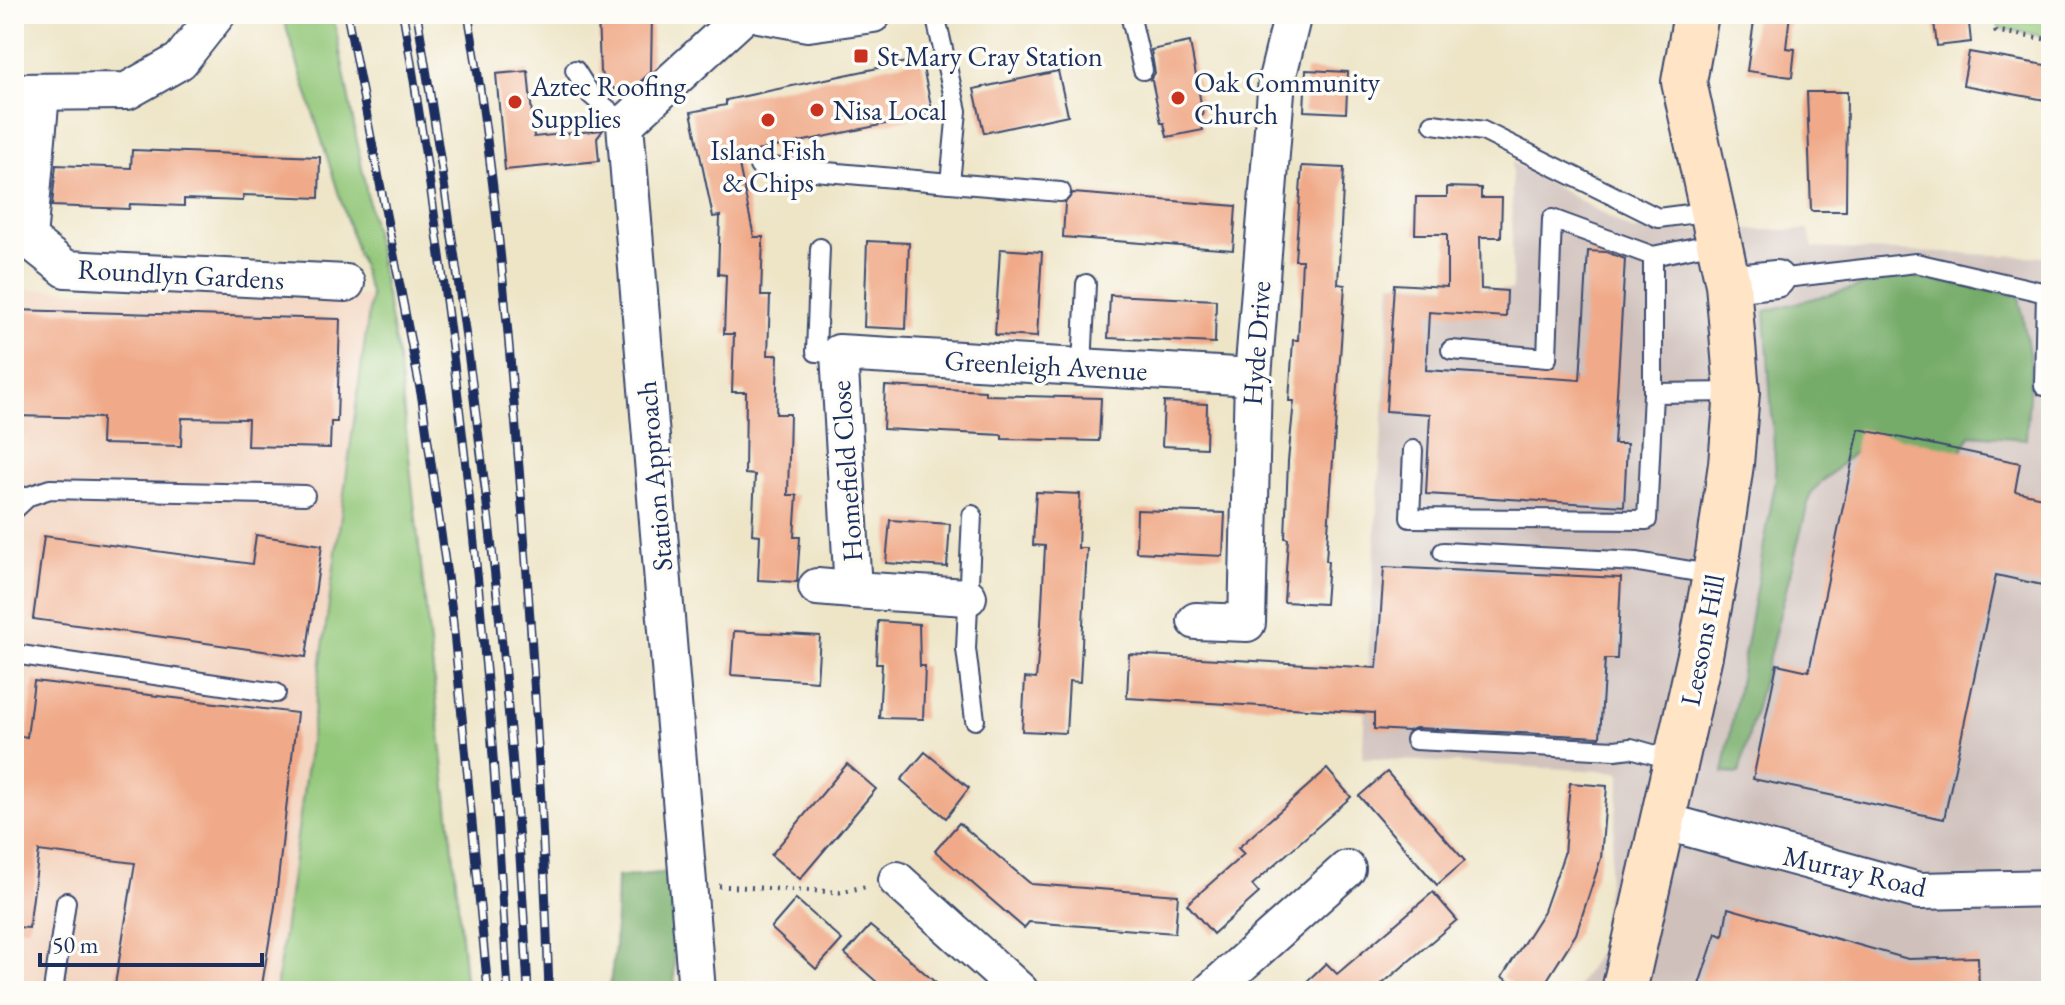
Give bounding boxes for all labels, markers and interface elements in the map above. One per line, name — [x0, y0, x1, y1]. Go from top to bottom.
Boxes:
place label: St Mary Cray Station — [877, 38, 1103, 74]
marker: St Mary Cray Station — [852, 47, 870, 65]
place label: Oak Community Church — [1194, 64, 1381, 132]
place label: Aztec Roofing Supplies — [530, 68, 687, 136]
marker: Oak Community Church — [1169, 89, 1187, 107]
place label: Nisa Local — [833, 92, 947, 128]
marker: Aztec Roofing Supplies — [506, 93, 524, 111]
marker: Nisa Local — [808, 101, 826, 119]
marker: Island Fish & Chips — [759, 111, 777, 129]
place label: Island Fish & Chips — [710, 132, 826, 200]
street label: Roundlyn Gardens — [77, 251, 285, 297]
street label: Hyde Drive — [1234, 279, 1278, 406]
street label: Greenleigh Avenue — [944, 342, 1148, 388]
street label: Station Approach — [628, 379, 680, 573]
street label: Homefield Close — [822, 379, 870, 563]
street label: Leesons Hill — [1672, 571, 1732, 709]
street label: Murray Road — [1780, 837, 1931, 905]
scale bar — [40, 917, 262, 967]
text: 50 m — [52, 929, 99, 960]

